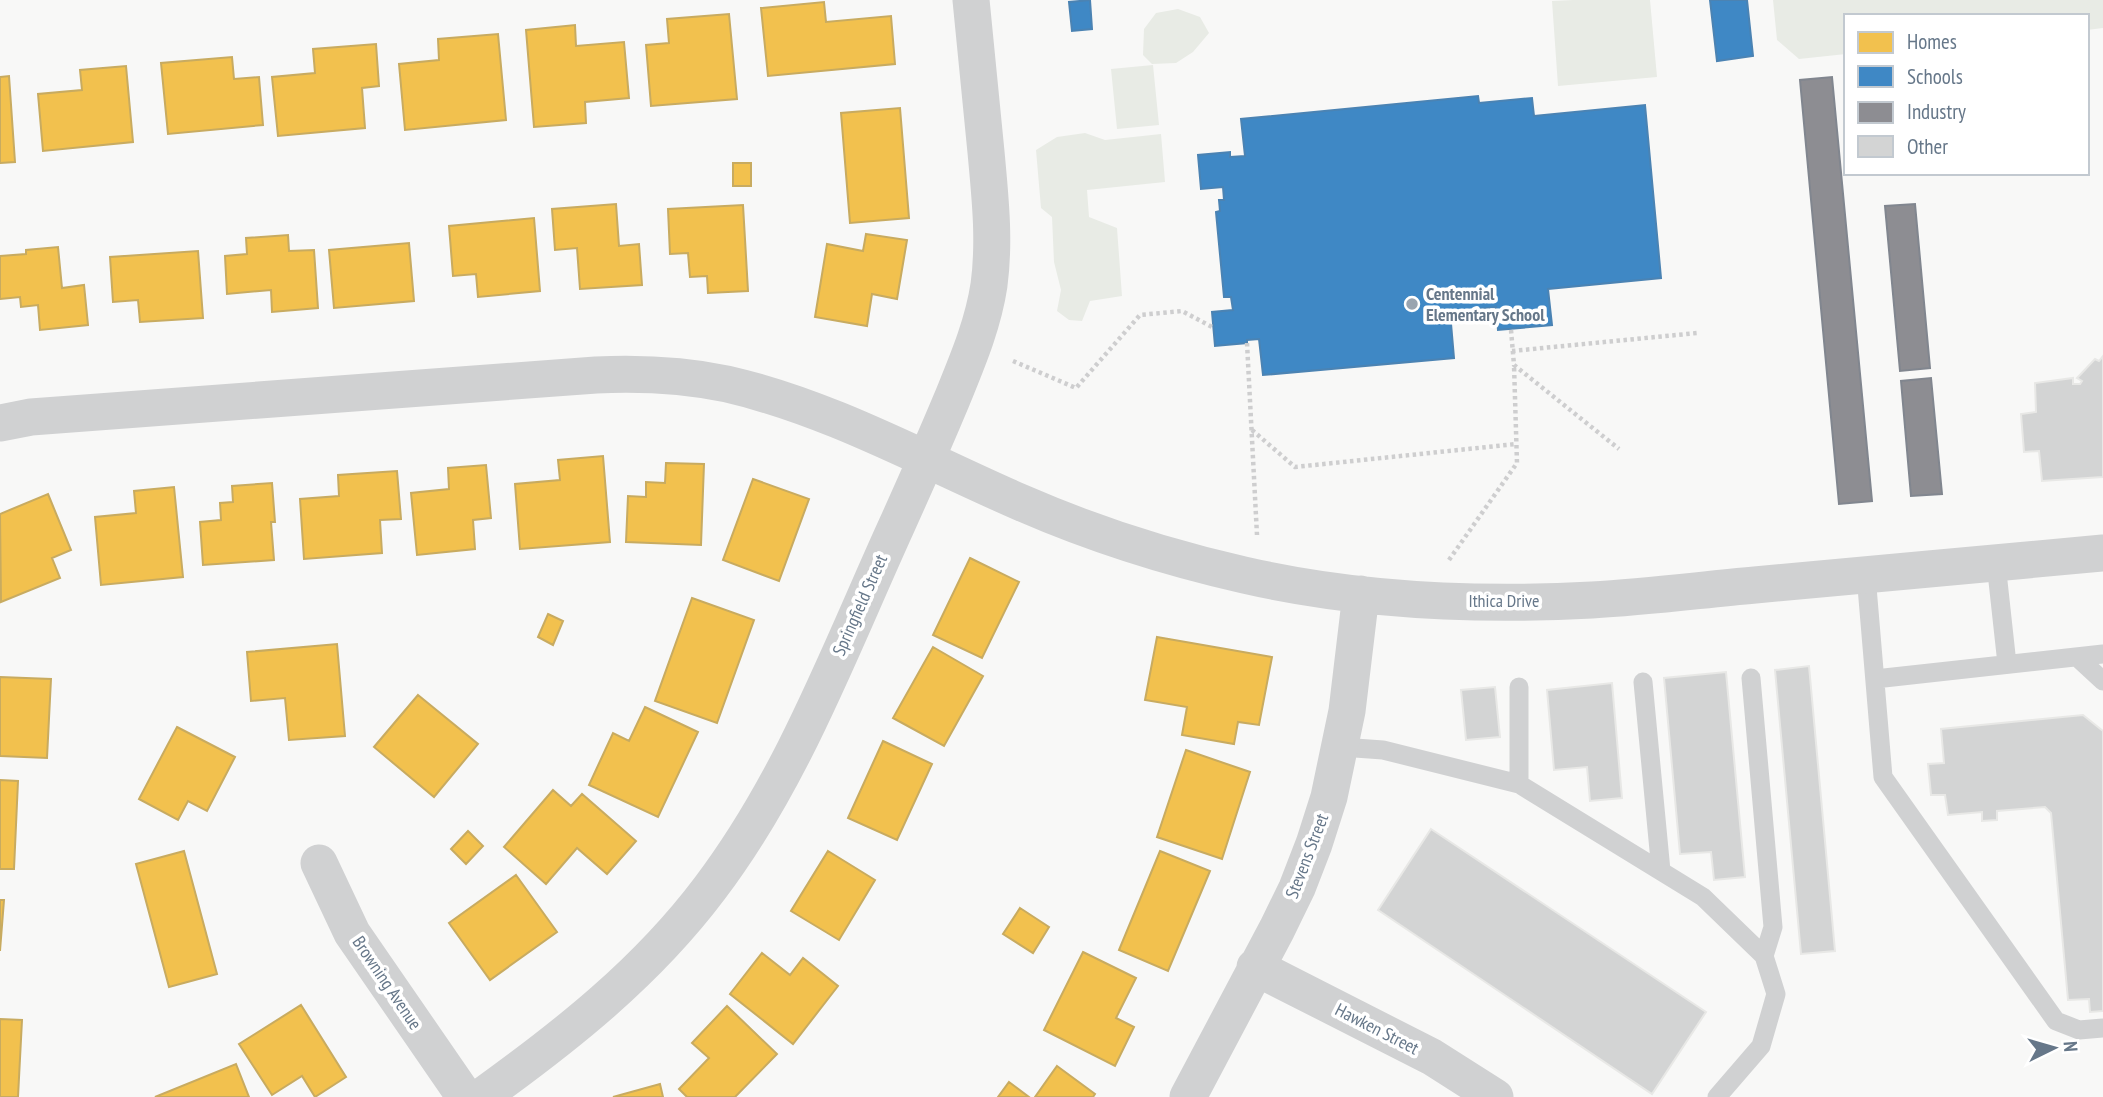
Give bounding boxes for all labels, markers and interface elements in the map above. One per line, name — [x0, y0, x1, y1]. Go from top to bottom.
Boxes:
legend — [1844, 14, 2089, 175]
text: Homes — [1907, 28, 1957, 55]
text: Schools — [1907, 63, 1963, 90]
text: Industry — [1907, 98, 1966, 125]
text: Other — [1907, 133, 1948, 160]
place label: Centennial Elementary School — [1426, 282, 1545, 326]
marker: Centennial Elementary School — [1404, 296, 1420, 312]
street label: Springfield Street — [827, 551, 892, 659]
street label: Ithica Drive — [1468, 589, 1540, 612]
street label: Stevens Street — [1280, 810, 1333, 902]
street label: Browning Avenue — [348, 932, 427, 1034]
street label: Hawken Street — [1332, 998, 1423, 1059]
north arrow — [2019, 1013, 2089, 1083]
text: N — [2059, 1040, 2083, 1053]

